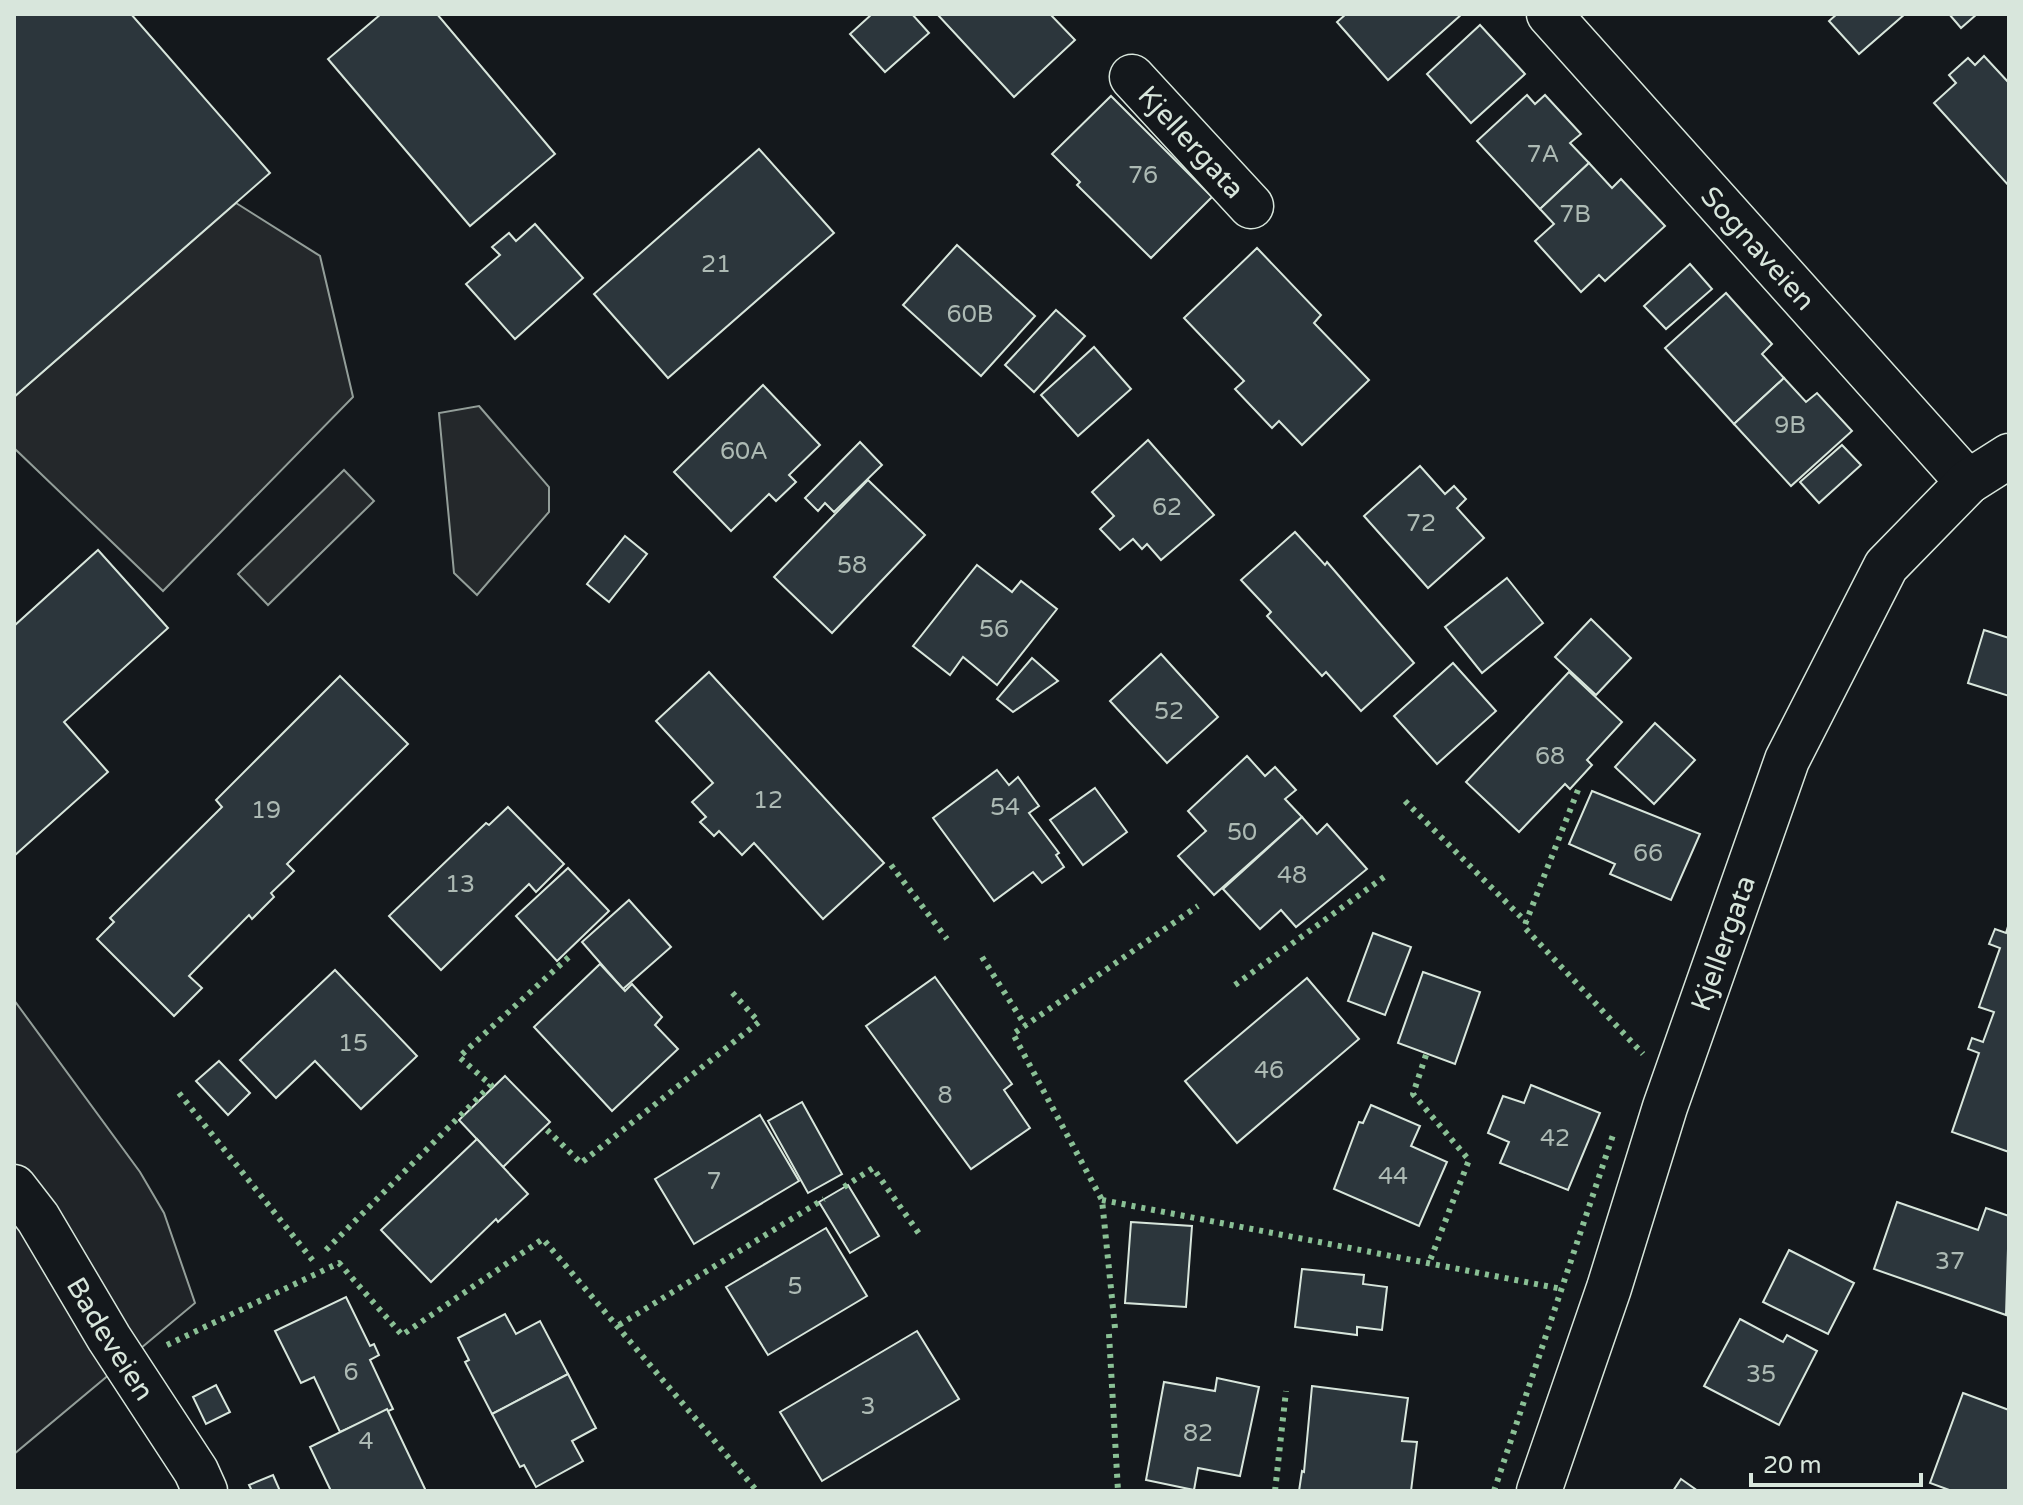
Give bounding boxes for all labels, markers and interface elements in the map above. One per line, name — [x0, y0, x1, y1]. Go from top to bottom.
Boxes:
street label: Kjellergata — [1130, 79, 1251, 206]
house number: 7A — [1527, 140, 1559, 169]
house number: 76 — [1128, 161, 1158, 190]
street label: Sognaveien — [1693, 180, 1822, 318]
house number: 7B — [1559, 200, 1591, 229]
house number: 21 — [701, 250, 731, 279]
house number: 60B — [947, 300, 993, 329]
house number: 9B — [1774, 411, 1806, 440]
house number: 60A — [720, 437, 768, 466]
house number: 62 — [1152, 493, 1182, 522]
house number: 72 — [1406, 509, 1436, 538]
house number: 58 — [837, 551, 867, 580]
house number: 56 — [979, 615, 1009, 644]
house number: 52 — [1154, 697, 1184, 726]
house number: 68 — [1535, 742, 1565, 771]
house number: 12 — [753, 786, 783, 815]
house number: 54 — [990, 793, 1020, 822]
house number: 19 — [251, 796, 281, 825]
house number: 50 — [1227, 818, 1257, 847]
house number: 66 — [1633, 839, 1663, 868]
house number: 48 — [1277, 861, 1307, 890]
house number: 13 — [445, 870, 475, 899]
street label: Kjellergata — [1684, 871, 1763, 1016]
house number: 15 — [338, 1029, 368, 1058]
house number: 46 — [1254, 1056, 1284, 1085]
house number: 8 — [937, 1081, 953, 1110]
house number: 42 — [1540, 1124, 1570, 1153]
house number: 44 — [1378, 1162, 1408, 1191]
house number: 7 — [706, 1167, 722, 1196]
house number: 37 — [1935, 1247, 1965, 1276]
street label: Badeveien — [59, 1271, 161, 1407]
house number: 5 — [787, 1272, 803, 1301]
house number: 6 — [343, 1358, 359, 1387]
house number: 35 — [1746, 1360, 1776, 1389]
house number: 3 — [860, 1392, 876, 1421]
house number: 82 — [1183, 1419, 1213, 1448]
house number: 4 — [358, 1427, 374, 1456]
scale bar — [1751, 1437, 1921, 1487]
text: 20 m — [1763, 1451, 1821, 1480]

